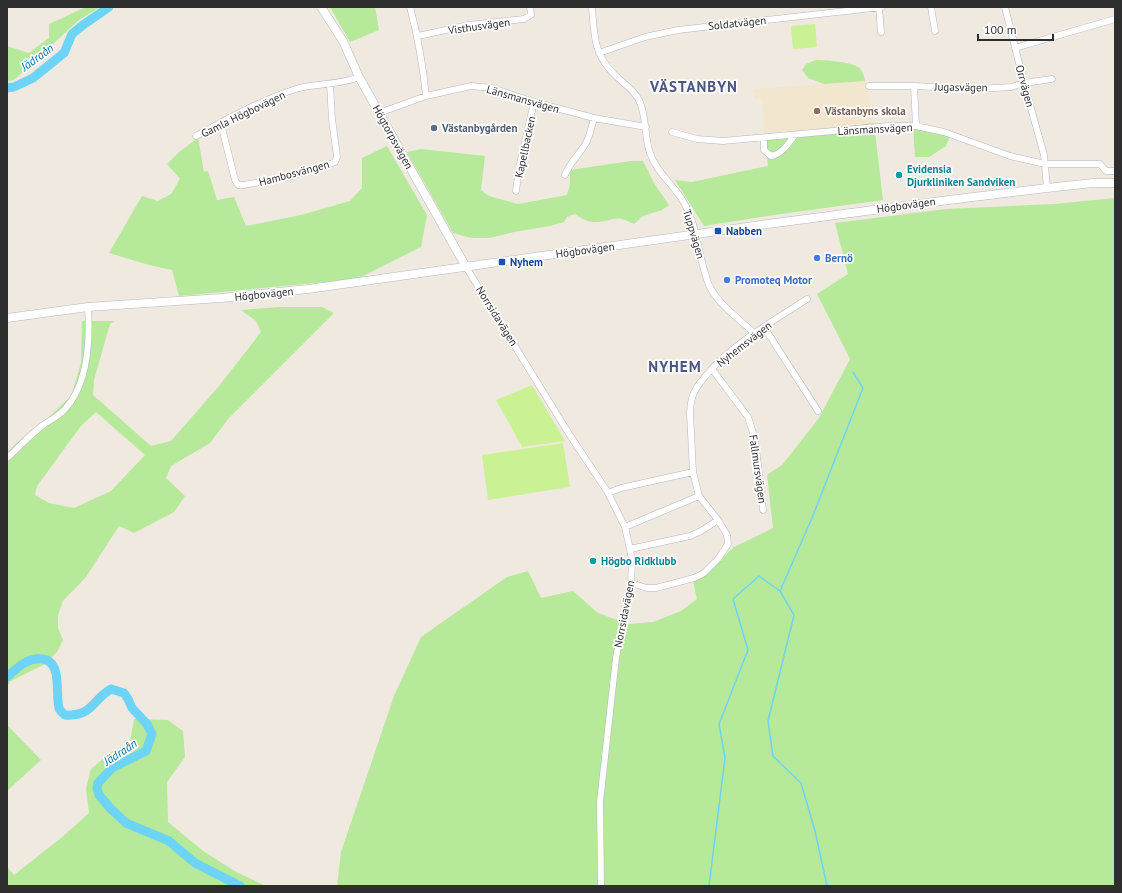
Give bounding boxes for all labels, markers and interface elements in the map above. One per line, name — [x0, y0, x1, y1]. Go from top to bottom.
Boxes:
street label: Soldatvägen — [707, 13, 767, 33]
street label: Visthusvägen — [446, 15, 511, 37]
scale bar — [978, 16, 1053, 42]
text: 100 m — [984, 22, 1017, 37]
water label: Jädraån — [17, 40, 56, 75]
street label: Orrvägen — [1013, 63, 1037, 109]
district label: VÄSTANBYN — [649, 77, 738, 96]
street label: Jugasvägen — [933, 80, 988, 94]
street label: Länsmansvägen — [485, 82, 561, 116]
street label: Gamla Högbovägen — [199, 88, 287, 140]
street label: Högtorpsvägen — [370, 102, 416, 172]
place label: Västanbyns skola — [824, 104, 906, 118]
marker: Västanbyns skola — [812, 106, 822, 116]
street label: Kapellbacken — [512, 115, 538, 179]
street label: Länsmansvägen — [837, 120, 913, 138]
place label: Västanbygården — [441, 121, 517, 135]
marker: Västanbygården — [429, 123, 439, 133]
street label: Hambosvängen — [257, 157, 331, 189]
place label: Evidensia Djurkliniken Sandviken — [907, 162, 1015, 189]
marker: Evidensia Djurkliniken Sandviken — [894, 170, 904, 180]
street label: Högbovägen — [876, 194, 936, 216]
street label: Tuppvägen — [680, 208, 708, 260]
place label: Nabben — [726, 224, 762, 238]
marker: Nabben — [713, 226, 723, 236]
street label: Högbovägen — [555, 239, 615, 261]
place label: Bernö — [825, 251, 853, 265]
marker: Bernö — [812, 253, 822, 263]
place label: Nyhem — [510, 255, 543, 269]
marker: Nyhem — [497, 257, 507, 267]
place label: Promoteq Motor — [735, 273, 812, 287]
marker: Promoteq Motor — [722, 275, 732, 285]
street label: Norrsidavägen — [473, 283, 521, 349]
street label: Högbovägen — [234, 284, 294, 304]
street label: Nyhemsvägen — [714, 318, 774, 370]
district label: NYHEM — [648, 357, 702, 376]
street label: Fallmursvägen — [746, 434, 770, 504]
place label: Högbo Ridklubb — [601, 554, 677, 568]
marker: Högbo Ridklubb — [588, 556, 598, 566]
street label: Norrsidavägen — [611, 579, 637, 649]
water label: Jädraån — [99, 736, 140, 769]

